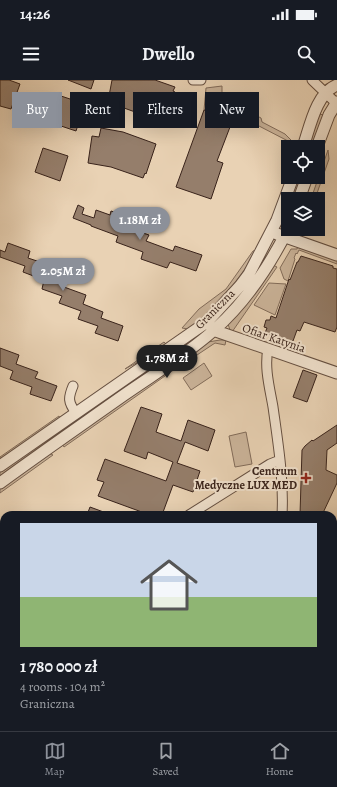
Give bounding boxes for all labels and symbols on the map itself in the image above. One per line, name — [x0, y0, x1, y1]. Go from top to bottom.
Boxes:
pin: 1.18M zł — [99, 207, 181, 241]
pin: 2.05M zł — [22, 258, 104, 292]
street label: Graniczna — [191, 285, 239, 333]
street label: Ofiar Katynia — [240, 320, 308, 356]
pin: 1.78M zł — [126, 345, 208, 379]
place label: Centrum Medyczne LUX MED — [195, 463, 297, 493]
marker: Centrum Medyczne LUX MED — [300, 472, 312, 484]

